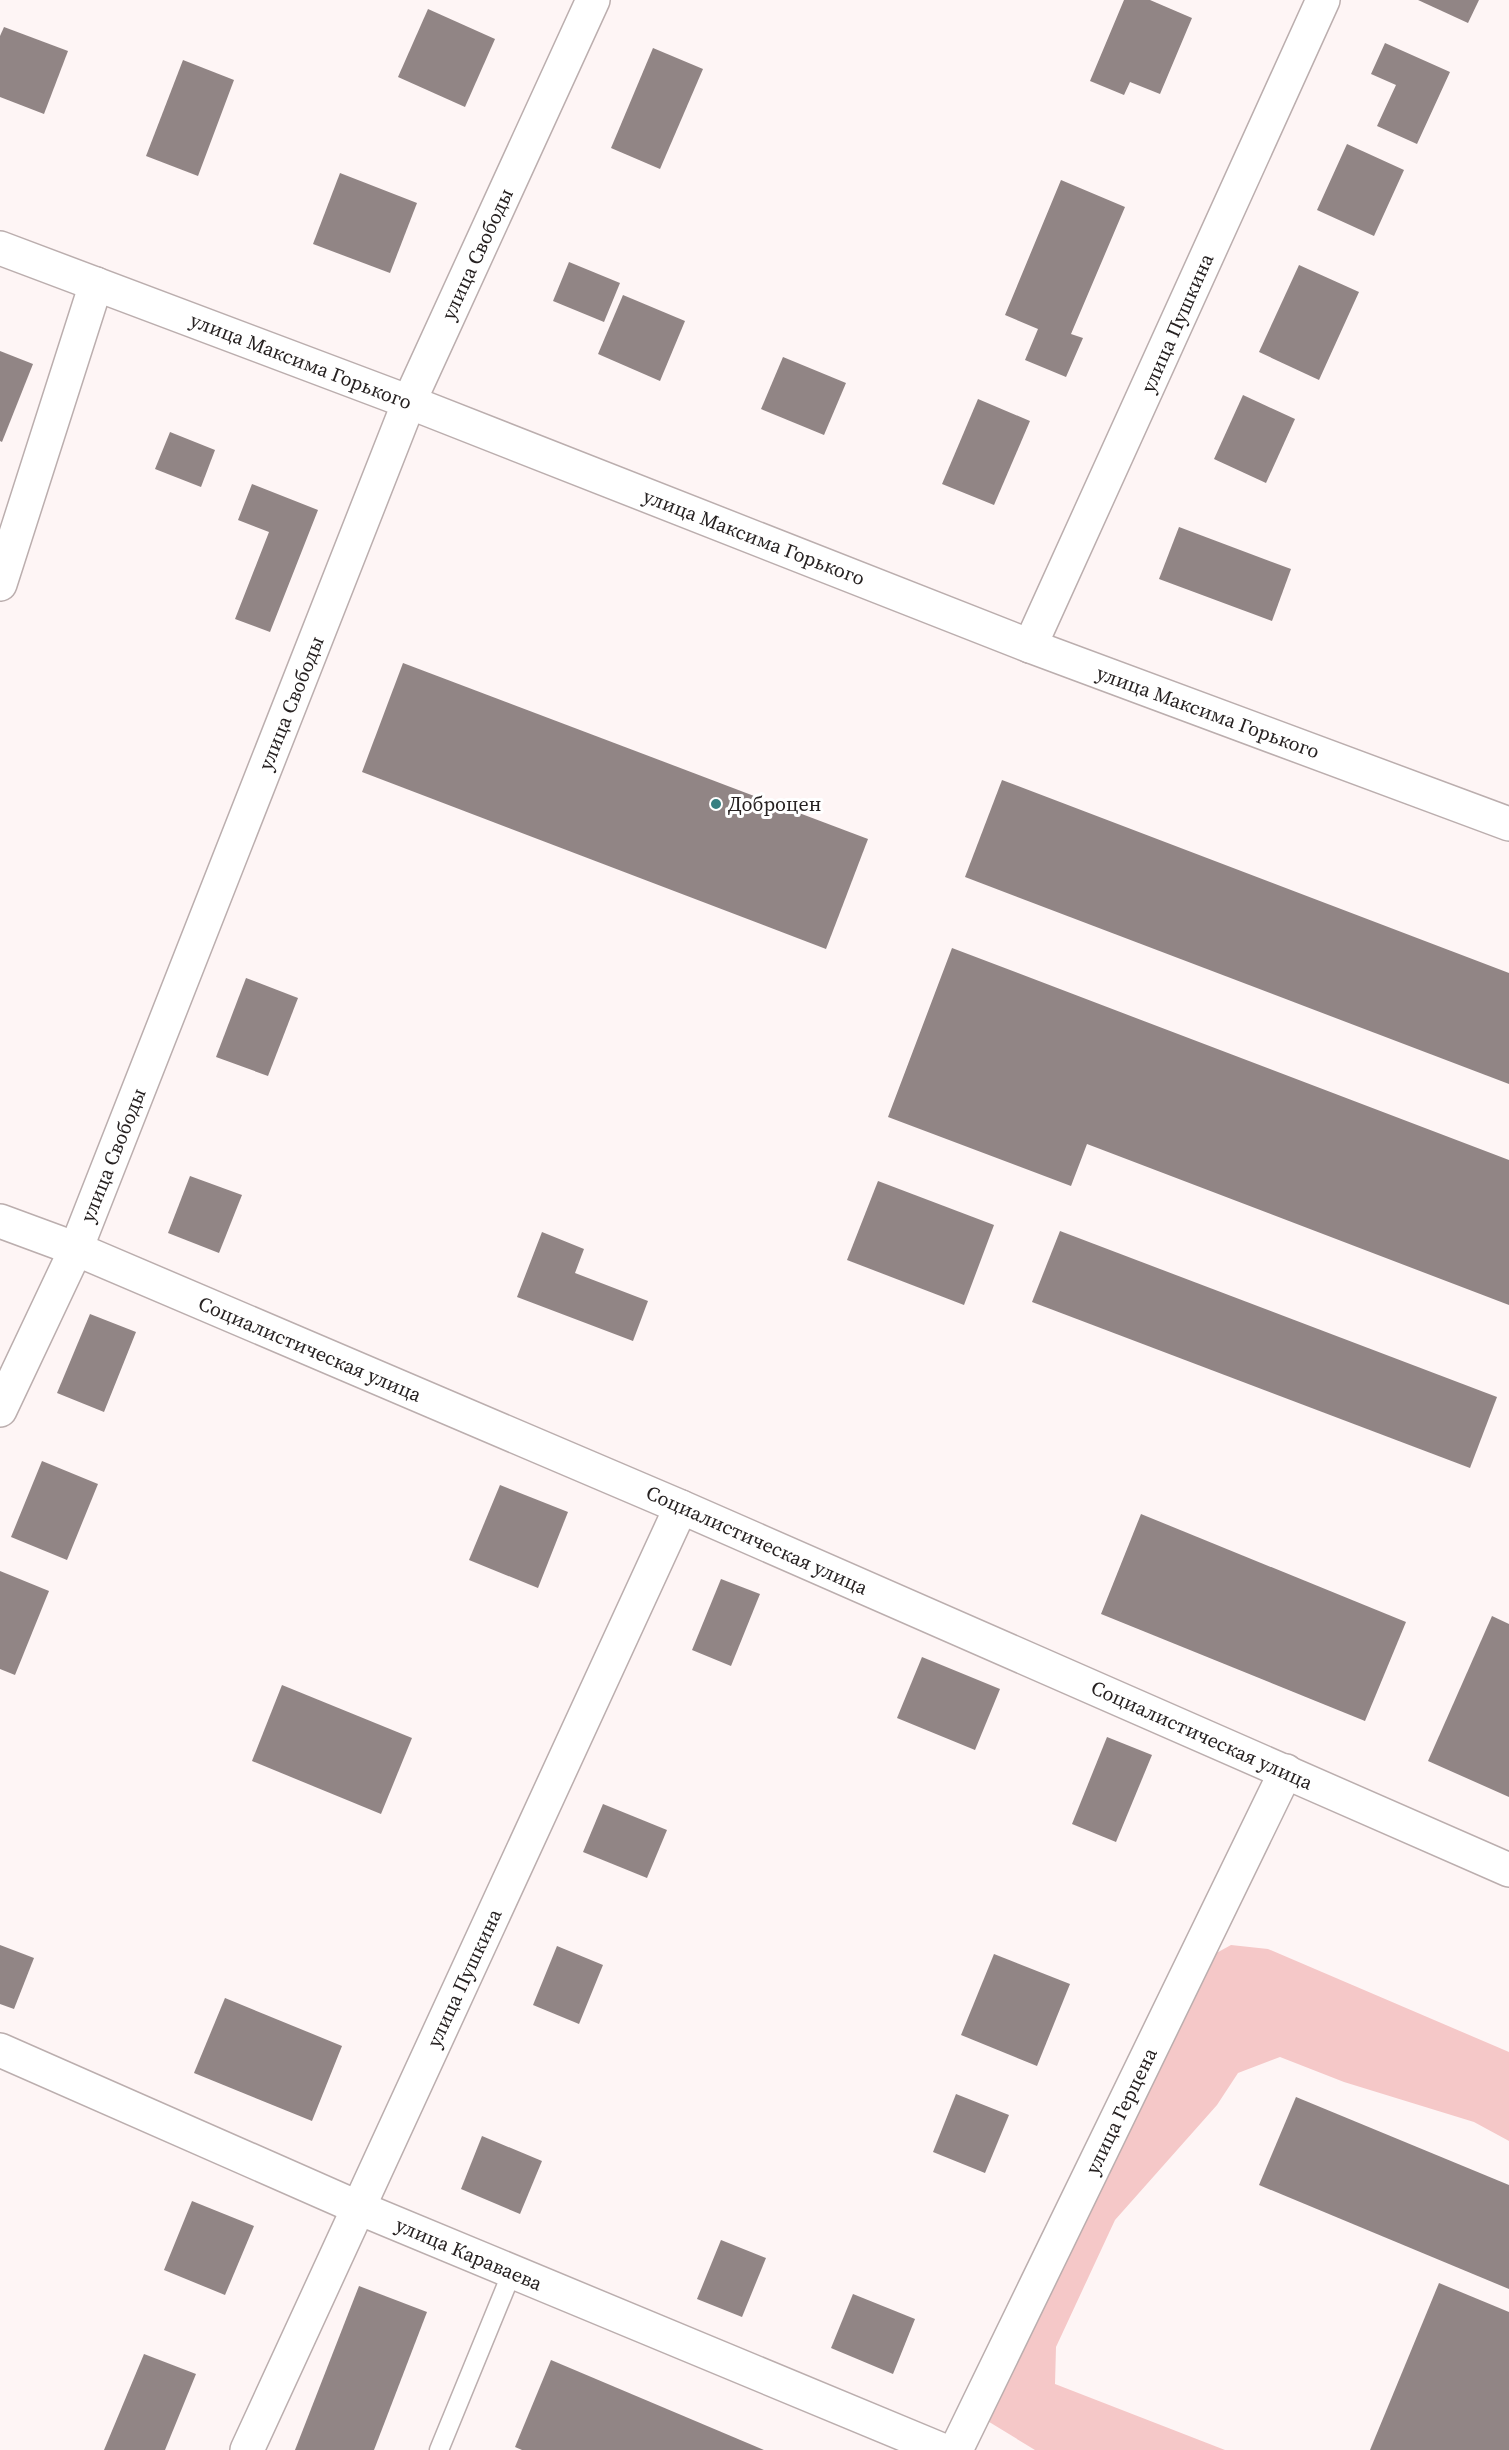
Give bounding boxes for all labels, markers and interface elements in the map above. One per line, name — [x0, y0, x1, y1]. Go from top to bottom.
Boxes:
street label: улица Свободы — [434, 183, 520, 325]
street label: улица Пушкина — [1134, 248, 1221, 397]
street label: улица Максима Горького — [186, 306, 416, 416]
street label: улица Максима Горького — [639, 482, 869, 592]
street label: улица Свободы — [251, 632, 331, 774]
street label: улица Максима Горького — [1093, 659, 1323, 765]
place label: Доброцен — [728, 790, 821, 818]
marker: Доброцен — [709, 797, 723, 811]
street label: улица Свободы — [73, 1084, 153, 1226]
street label: Социалистическая улица — [194, 1289, 427, 1409]
street label: Социалистическая улица — [642, 1478, 873, 1602]
street label: Социалистическая улица — [1087, 1673, 1318, 1797]
street label: улица Пушкина — [420, 1903, 509, 2052]
street label: улица Герцена — [1078, 2042, 1164, 2179]
street label: улица Караваева — [391, 2210, 547, 2298]

